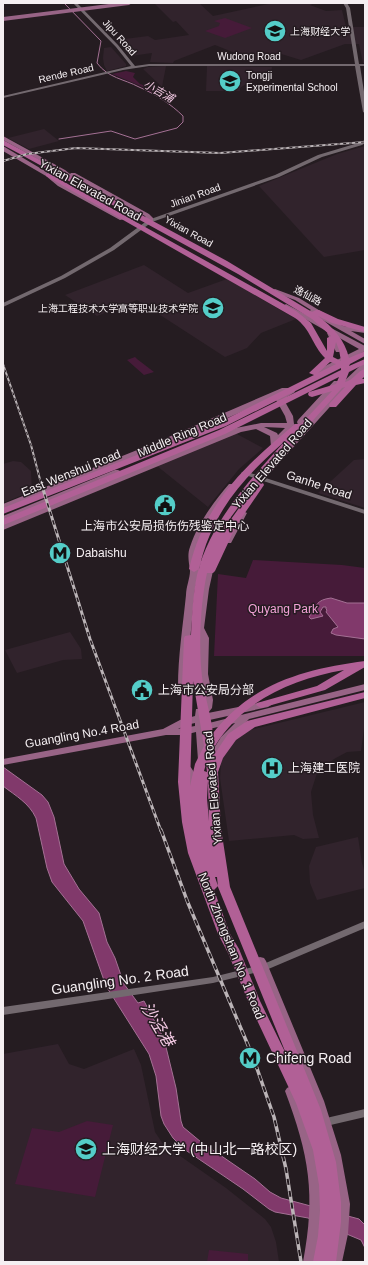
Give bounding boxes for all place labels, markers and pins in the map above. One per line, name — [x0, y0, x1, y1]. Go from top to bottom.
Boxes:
school or university icon: 上海财经大学 — [262, 18, 288, 44]
place label: 上海财经大学 — [290, 26, 350, 37]
school or university icon: Tongji Experimental School — [217, 68, 243, 94]
place label: Tongji Experimental School — [246, 70, 338, 93]
school or university icon: 上海工程技术大学高等职业技术学院 — [200, 295, 226, 321]
place label: 上海工程技术大学高等职业技术学院 — [38, 303, 198, 314]
public building icon: 上海市公安局损伤伤残鉴定中心 — [152, 492, 178, 518]
place label: 上海市公安局损伤伤残鉴定中心 — [81, 519, 249, 533]
metro station icon: Dabaishu — [47, 540, 73, 566]
place label: Dabaishu — [76, 546, 127, 560]
public building icon: 上海市公安局分部 — [129, 677, 155, 703]
place label: 上海市公安局分部 — [158, 683, 254, 697]
hospital icon: 上海建工医院 — [259, 755, 285, 781]
place label: 上海建工医院 — [288, 761, 360, 775]
metro station icon: Chifeng Road — [237, 1045, 263, 1071]
place label: Chifeng Road — [266, 1050, 352, 1066]
school or university icon: 上海财经大学 (中山北一路校区) — [73, 1136, 99, 1162]
place label: 上海财经大学 (中山北一路校区) — [102, 1141, 297, 1157]

